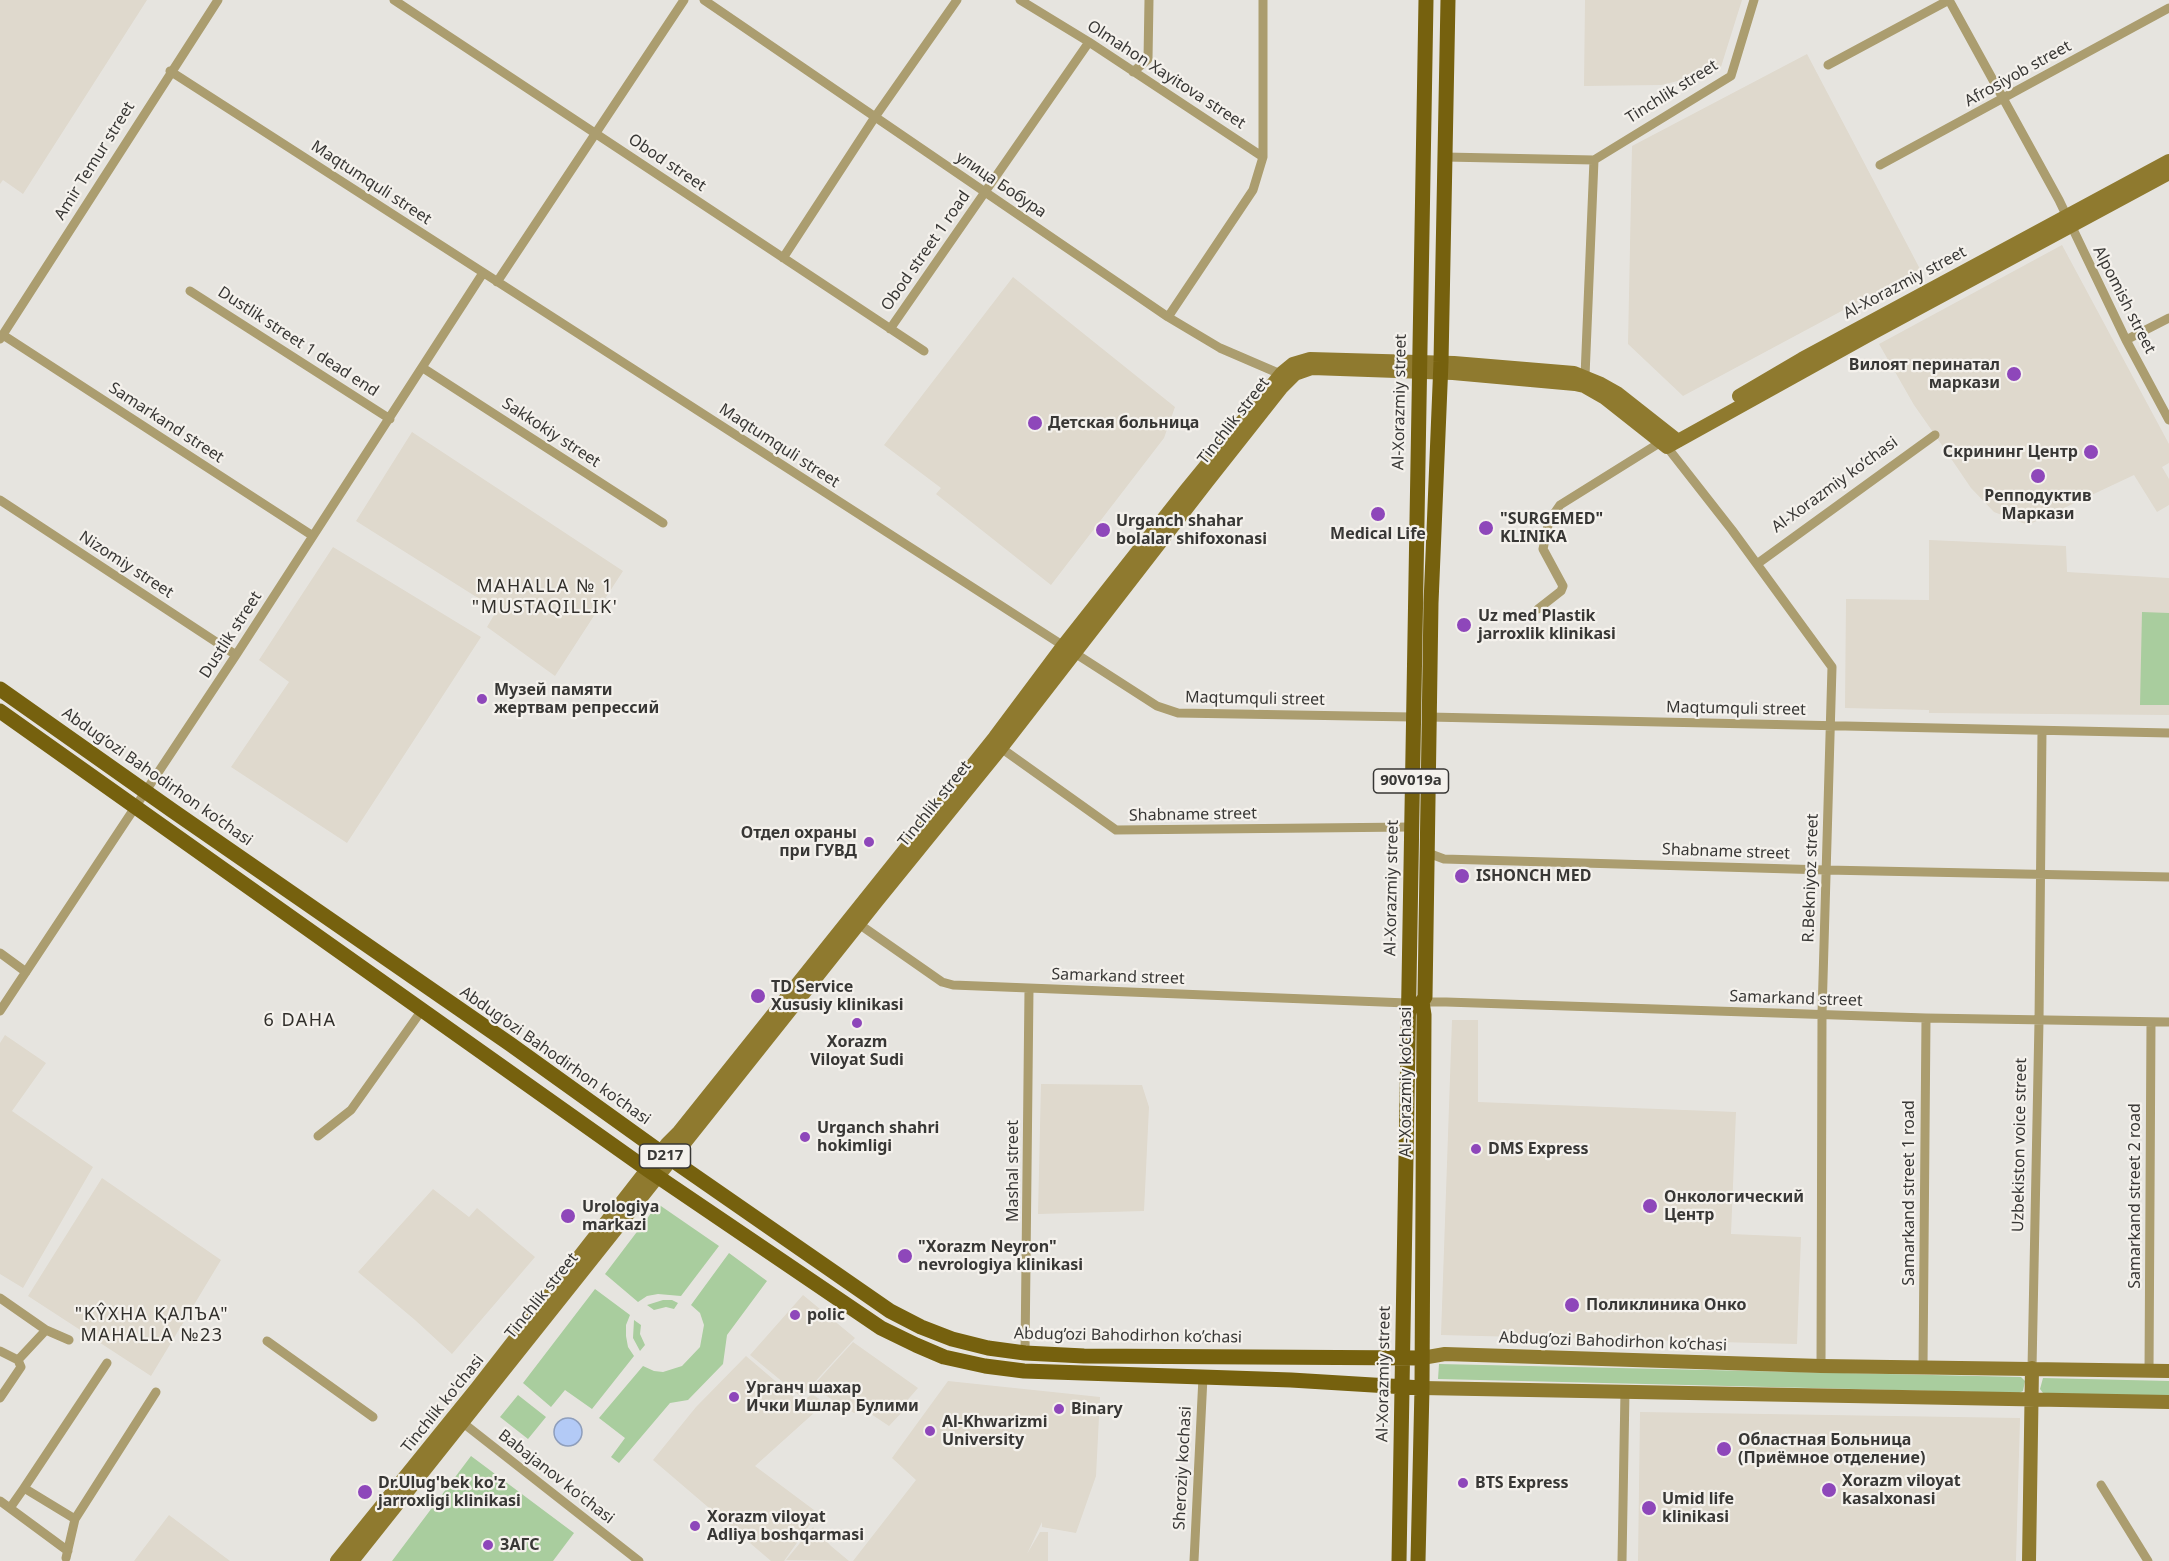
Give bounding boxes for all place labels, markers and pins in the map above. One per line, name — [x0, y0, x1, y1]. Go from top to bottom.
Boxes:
place label: Вилоят перинатал маркази — [1849, 355, 2000, 393]
marker: Вилоят перинатал маркази — [2005, 365, 2023, 383]
place label: Детская больница — [1048, 413, 1199, 433]
marker: Детская больница — [1026, 414, 1044, 432]
place label: Скрининг Центр — [1943, 442, 2078, 462]
marker: Скрининг Центр — [2082, 443, 2100, 461]
marker: Репподуктив Маркази — [2029, 467, 2047, 485]
place label: Репподуктив Маркази — [1984, 486, 2092, 524]
marker: Medical Life — [1369, 505, 1387, 523]
place label: "SURGEMED" KLINIKA — [1500, 509, 1603, 547]
place label: Urganch shahar bolalar shifoxonasi — [1116, 511, 1267, 549]
marker: "SURGEMED" KLINIKA — [1477, 519, 1495, 537]
marker: Urganch shahar bolalar shifoxonasi — [1094, 521, 1112, 539]
place label: Medical Life — [1330, 524, 1426, 544]
place label: Uz med Plastik jarroxlik klinikasi — [1478, 606, 1616, 644]
marker: Uz med Plastik jarroxlik klinikasi — [1455, 616, 1473, 634]
place label: Музей памяти жертвам репрессий — [494, 680, 659, 718]
marker: Музей памяти жертвам репрессий — [475, 692, 489, 706]
place label: Отдел охраны при ГУВД — [741, 823, 857, 861]
marker: Отдел охраны при ГУВД — [862, 835, 876, 849]
place label: ISHONCH MED — [1476, 866, 1591, 886]
marker: ISHONCH MED — [1453, 867, 1471, 885]
place label: TD Service Xususiy klinikasi — [771, 977, 904, 1015]
marker: TD Service Xususiy klinikasi — [749, 987, 767, 1005]
marker: Xorazm Viloyat Sudi — [850, 1016, 864, 1030]
place label: Xorazm Viloyat Sudi — [810, 1032, 904, 1070]
place label: Urganch shahri hokimligi — [817, 1118, 939, 1156]
marker: Urganch shahri hokimligi — [798, 1130, 812, 1144]
place label: DMS Express — [1488, 1139, 1589, 1159]
marker: DMS Express — [1469, 1142, 1483, 1156]
place label: Онкологический Центр — [1664, 1187, 1804, 1225]
place label: Urologiya markazi — [582, 1197, 659, 1235]
marker: Онкологический Центр — [1641, 1197, 1659, 1215]
marker: Urologiya markazi — [559, 1207, 577, 1225]
place label: "Xorazm Neyron" nevrologiya klinikasi — [918, 1237, 1083, 1275]
marker: "Xorazm Neyron" nevrologiya klinikasi — [896, 1247, 914, 1265]
place label: Поликлиника Онко — [1586, 1295, 1746, 1315]
marker: Поликлиника Онко — [1563, 1296, 1581, 1314]
place label: polic — [807, 1305, 845, 1325]
marker: polic — [788, 1308, 802, 1322]
place label: Урганч шахар Ички Ишлар Булими — [746, 1378, 919, 1416]
marker: Урганч шахар Ички Ишлар Булими — [727, 1390, 741, 1404]
place label: Binary — [1071, 1399, 1123, 1419]
marker: Binary — [1052, 1402, 1066, 1416]
place label: Al-Khwarizmi University — [942, 1412, 1047, 1450]
marker: Al-Khwarizmi University — [923, 1424, 937, 1438]
place label: Областная Больница (Приёмное отделение) — [1738, 1430, 1925, 1468]
marker: Областная Больница (Приёмное отделение) — [1715, 1440, 1733, 1458]
place label: Xorazm viloyat kasalxonasi — [1842, 1471, 1961, 1509]
place label: Dr.Ulug'bek ko'z jarroxligi klinikasi — [378, 1473, 521, 1511]
place label: BTS Express — [1475, 1473, 1569, 1493]
marker: BTS Express — [1456, 1476, 1470, 1490]
marker: Xorazm viloyat kasalxonasi — [1820, 1481, 1838, 1499]
marker: Dr.Ulug'bek ko'z jarroxligi klinikasi — [356, 1483, 374, 1501]
place label: Umid life klinikasi — [1662, 1489, 1734, 1527]
marker: Umid life klinikasi — [1640, 1499, 1658, 1517]
place label: Xorazm viloyat Adliya boshqarmasi — [707, 1507, 864, 1545]
marker: Xorazm viloyat Adliya boshqarmasi — [688, 1519, 702, 1533]
place label: ЗАГС — [500, 1535, 540, 1555]
marker: ЗАГС — [481, 1538, 495, 1552]

